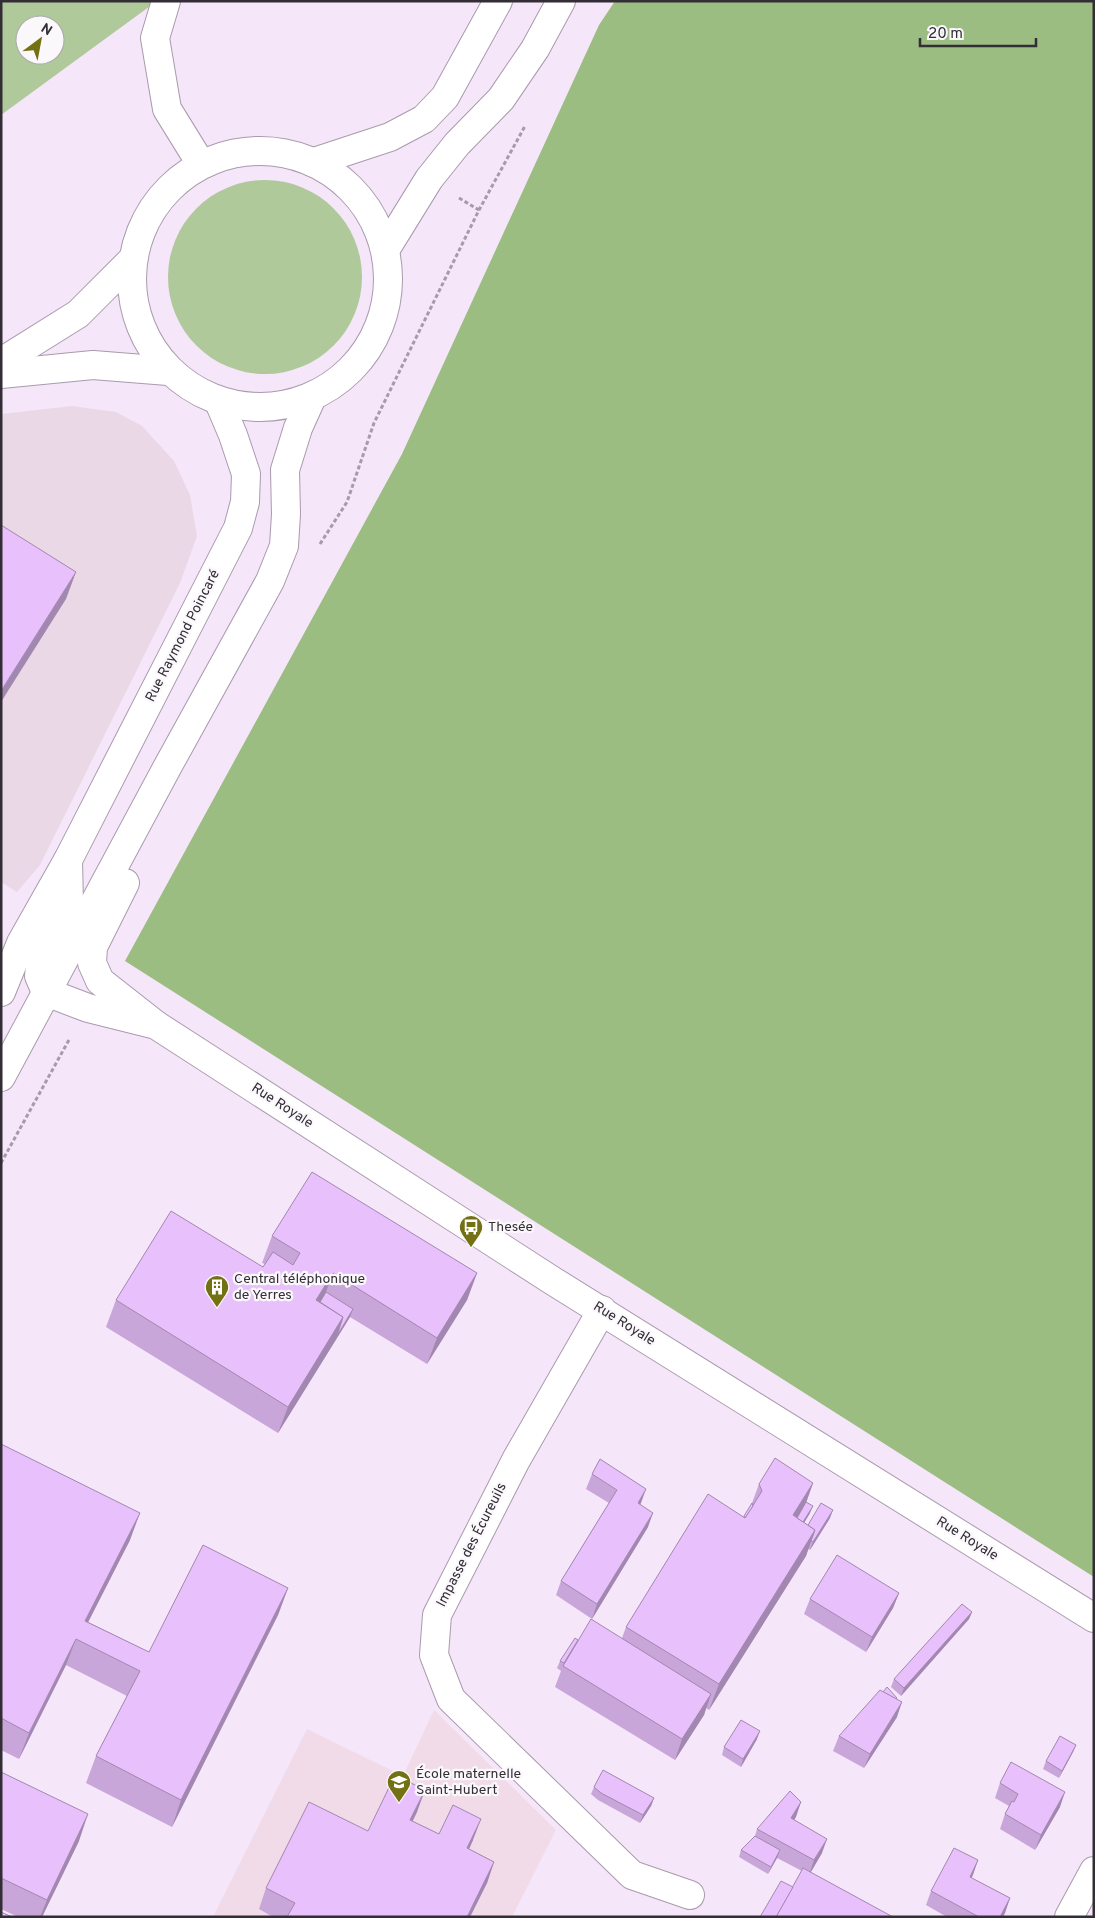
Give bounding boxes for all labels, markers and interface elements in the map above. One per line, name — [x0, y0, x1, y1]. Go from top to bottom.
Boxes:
north arrow — [15, 15, 65, 65]
scale bar — [920, 15, 1036, 47]
text: N — [37, 20, 55, 40]
text: 20 m — [928, 25, 963, 44]
street label: Rue Raymond Poincaré — [142, 567, 224, 705]
street label: Rue Royale — [248, 1080, 316, 1132]
bus stop icon: Thesée — [458, 1214, 484, 1248]
place label: Thesée — [488, 1219, 533, 1236]
place label: Central téléphonique de Yerres — [234, 1271, 365, 1304]
building icon: Central téléphonique de Yerres — [204, 1274, 230, 1308]
street label: Rue Royale — [590, 1298, 658, 1350]
street label: Impasse des Écureuils — [432, 1479, 511, 1610]
street label: Rue Royale — [933, 1513, 1001, 1565]
place label: École maternelle Saint-Hubert — [416, 1765, 521, 1799]
school or university icon: École maternelle Saint-Hubert — [386, 1769, 412, 1803]

